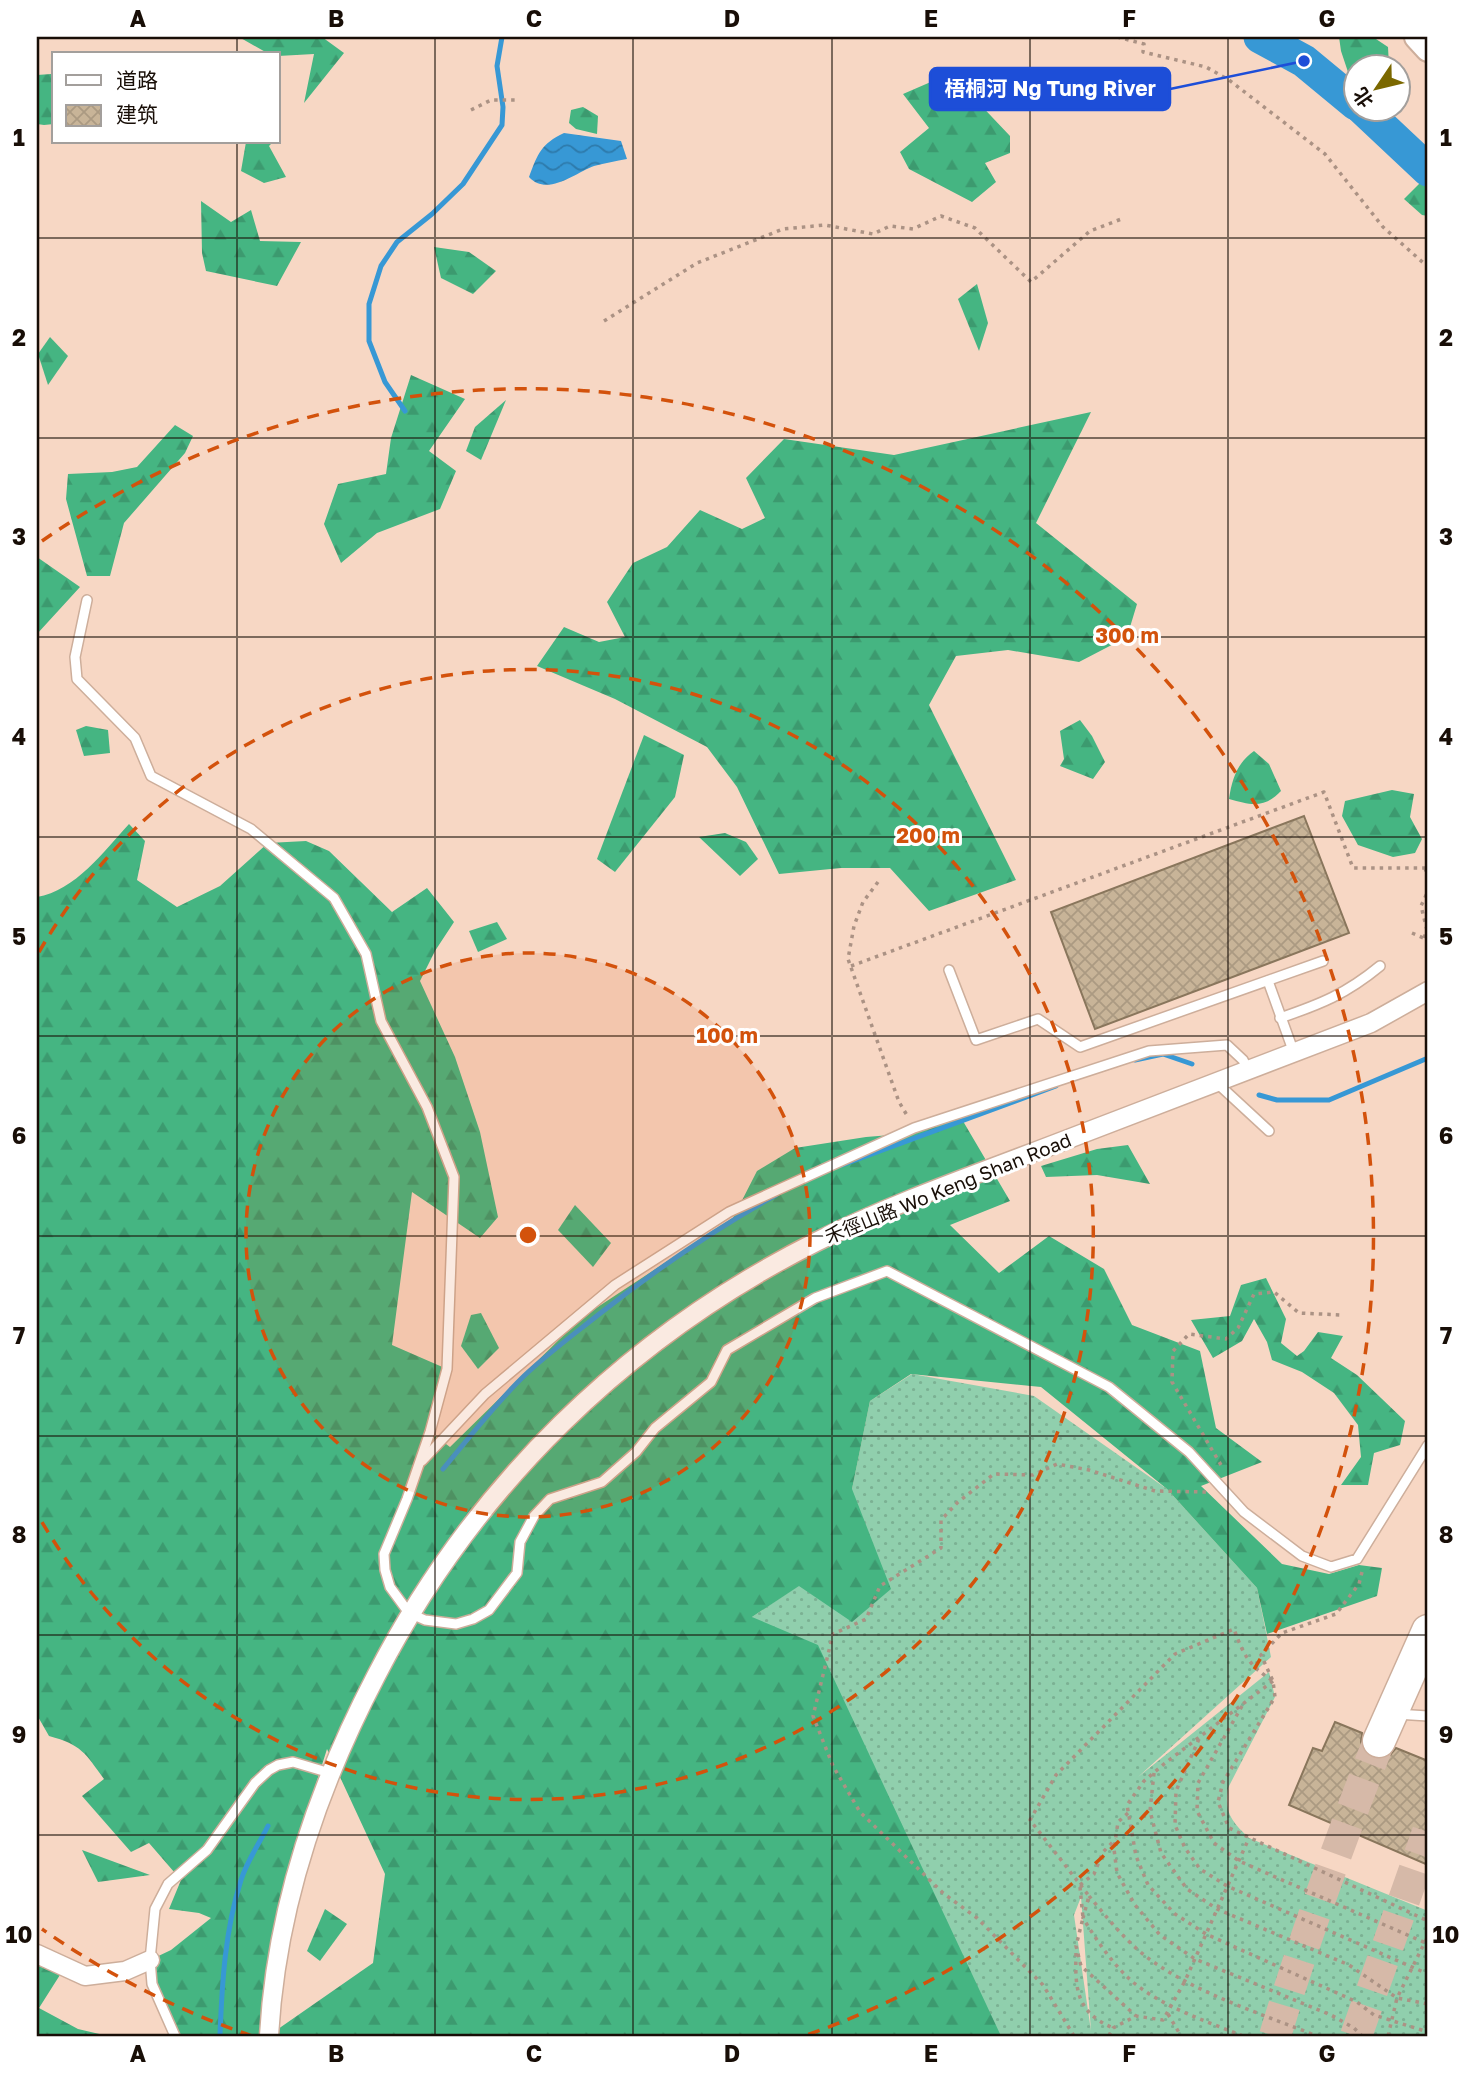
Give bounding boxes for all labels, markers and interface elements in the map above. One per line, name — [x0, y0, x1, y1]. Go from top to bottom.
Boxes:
text: A — [130, 4, 147, 32]
text: B — [328, 4, 344, 32]
text: C — [526, 4, 542, 32]
text: D — [724, 4, 740, 32]
text: E — [924, 4, 938, 32]
text: F — [1122, 4, 1136, 32]
text: G — [1319, 4, 1335, 32]
legend — [52, 52, 280, 144]
north arrow — [1342, 52, 1412, 122]
text: 道路 — [116, 67, 158, 93]
callout: 梧桐河 Ng Tung River — [930, 68, 1170, 110]
text: 梧桐河 Ng Tung River — [944, 75, 1156, 101]
text: 北 — [1348, 84, 1378, 112]
text: 建筑 — [116, 101, 158, 127]
text: 1 — [13, 123, 25, 151]
text: 1 — [1440, 123, 1452, 151]
text: 2 — [12, 323, 26, 351]
text: 2 — [1439, 323, 1453, 351]
text: 3 — [12, 522, 26, 550]
text: 3 — [1439, 522, 1453, 550]
text: 300 m — [1095, 622, 1159, 648]
text: 4 — [12, 722, 26, 750]
text: 4 — [1439, 722, 1453, 750]
text: 200 m — [896, 822, 960, 848]
text: 5 — [12, 922, 26, 950]
text: 5 — [1439, 922, 1453, 950]
text: 100 m — [696, 1022, 758, 1048]
text: 6 — [12, 1121, 26, 1149]
text: 6 — [1439, 1121, 1453, 1149]
street label: 禾徑山路 Wo Keng Shan Road — [821, 1127, 1074, 1248]
centre of rings — [516, 1223, 540, 1247]
text: 7 — [13, 1321, 25, 1349]
text: 7 — [1440, 1321, 1452, 1349]
text: 8 — [12, 1520, 26, 1548]
text: 8 — [1439, 1520, 1453, 1548]
text: 9 — [12, 1720, 26, 1748]
text: 9 — [1439, 1720, 1453, 1748]
text: 10 — [6, 1920, 32, 1948]
text: 10 — [1433, 1920, 1459, 1948]
text: A — [130, 2039, 147, 2067]
text: B — [328, 2039, 344, 2067]
text: C — [526, 2039, 542, 2067]
text: D — [724, 2039, 740, 2067]
text: E — [924, 2039, 938, 2067]
text: F — [1122, 2039, 1136, 2067]
text: G — [1319, 2039, 1335, 2067]

